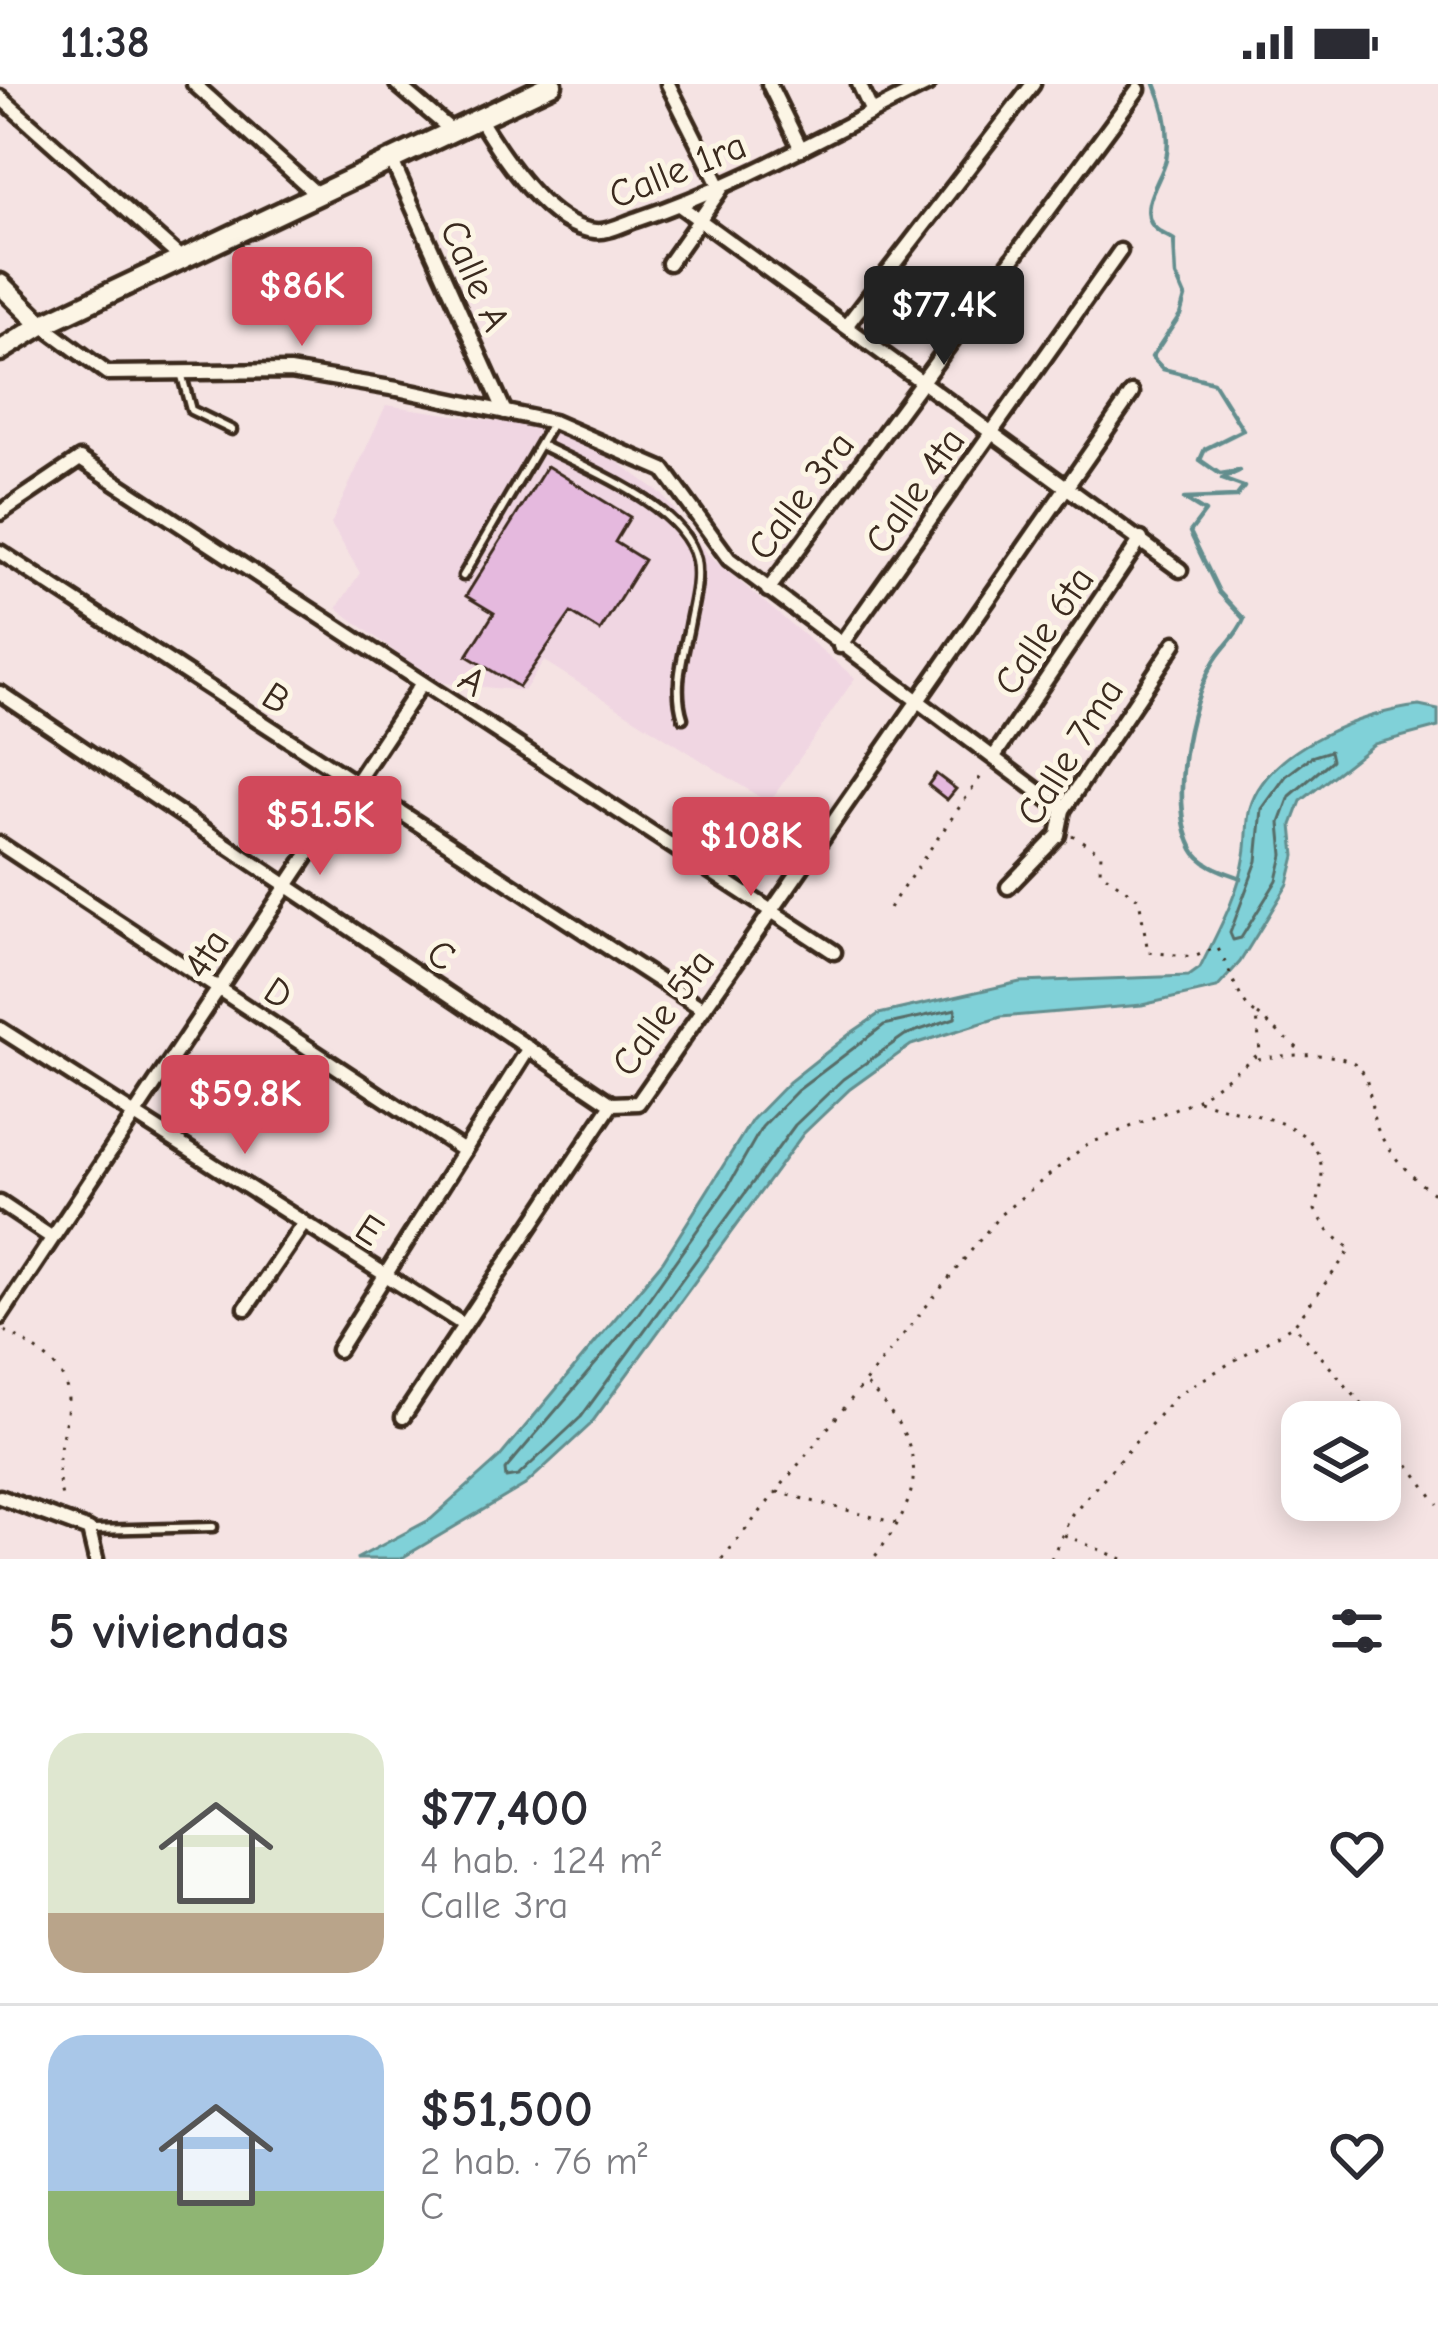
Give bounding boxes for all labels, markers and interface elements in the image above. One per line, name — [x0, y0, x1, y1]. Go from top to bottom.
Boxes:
text: 11:38 — [60, 16, 150, 68]
street label: Calle 1ra — [602, 123, 753, 218]
street label: Calle A — [430, 213, 519, 338]
pin: $86K — [231, 247, 373, 349]
text: $86K — [259, 263, 345, 308]
pin: $77.4K — [846, 266, 1042, 368]
text: $77.4K — [891, 282, 997, 327]
street label: Calle 4ta — [856, 419, 975, 562]
street label: Calle 3ra — [739, 423, 864, 569]
street label: Calle 6ta — [985, 558, 1103, 704]
street label: A — [450, 656, 494, 706]
street label: Calle 7ma — [1008, 670, 1133, 833]
street label: B — [254, 673, 299, 724]
pin: $51.5K — [222, 776, 418, 878]
text: $51.5K — [265, 792, 375, 837]
pin: $108K — [667, 797, 835, 899]
text: $108K — [699, 813, 803, 858]
street label: 4ta — [174, 921, 238, 987]
street label: C — [419, 930, 464, 981]
street label: Calle 5ta — [602, 941, 724, 1085]
street label: D — [256, 968, 301, 1019]
pin: $59.8K — [147, 1055, 343, 1157]
text: $59.8K — [188, 1071, 302, 1116]
street label: E — [347, 1205, 391, 1256]
map controls — [1281, 1401, 1401, 1521]
button: layers — [1281, 1401, 1401, 1521]
icon: filters — [1324, 1598, 1390, 1664]
text: 5 viviendas — [48, 1602, 288, 1661]
text: $77,400 — [420, 1779, 589, 1838]
icon: home — [144, 1781, 288, 1925]
icon: heart — [1324, 1820, 1390, 1886]
text: 4 hab. · 124 m² — [420, 1838, 661, 1883]
text: Calle 3ra — [420, 1883, 568, 1928]
text: $51,500 — [420, 2080, 593, 2139]
icon: home — [144, 2083, 288, 2227]
icon: heart — [1324, 2122, 1390, 2188]
text: 2 hab. · 76 m² — [420, 2139, 648, 2184]
text: C — [420, 2184, 444, 2229]

